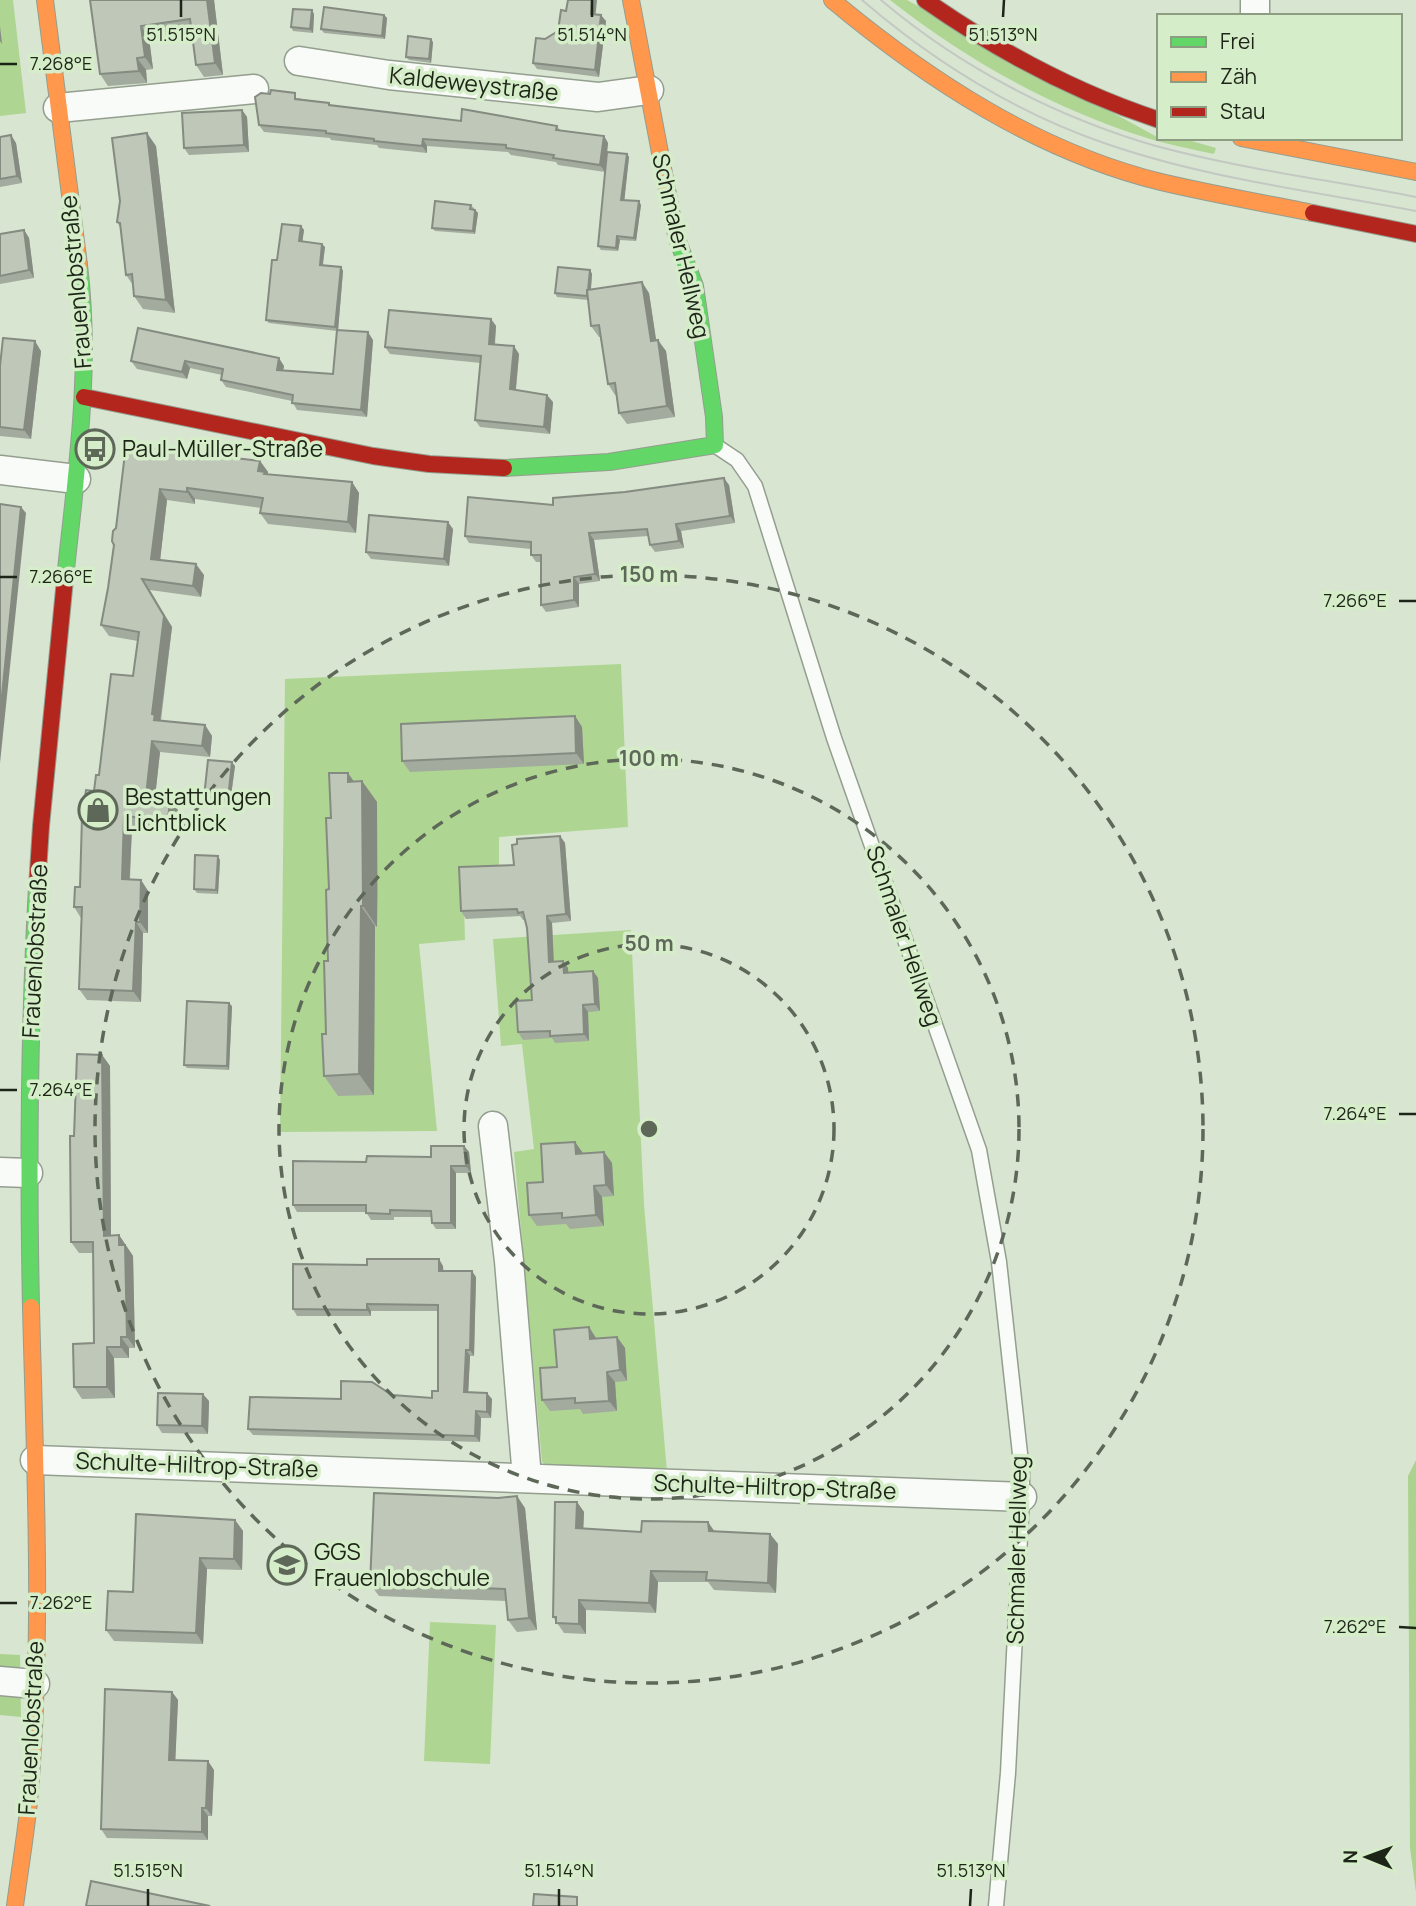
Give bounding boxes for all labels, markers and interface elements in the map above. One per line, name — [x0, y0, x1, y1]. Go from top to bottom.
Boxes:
legend — [1157, 14, 1402, 140]
text: 51.515°N — [146, 22, 216, 46]
text: 51.514°N — [557, 22, 627, 46]
text: 51.513°N — [968, 22, 1038, 46]
text: Frei — [1220, 27, 1255, 55]
text: 7.268°E — [30, 51, 92, 75]
street label: Kaldeweystraße — [388, 58, 560, 108]
text: Zäh — [1220, 62, 1257, 90]
text: Stau — [1220, 97, 1266, 125]
street label: Schmaler Hellweg — [645, 150, 719, 341]
street label: Frauenlobstraße — [51, 194, 99, 370]
bus stop icon: Paul-Müller-Straße — [74, 428, 116, 470]
place label: Paul-Müller-Straße — [122, 432, 323, 464]
text: 150 m — [620, 560, 678, 588]
text: 7.266°E — [29, 564, 93, 588]
text: 7.266°E — [1323, 588, 1387, 612]
text: 100 m — [619, 744, 679, 772]
place label: Bestattungen Lichtblick — [125, 780, 271, 838]
shop icon: Bestattungen Lichtblick — [77, 789, 119, 831]
street label: Schmaler Hellweg — [859, 841, 951, 1030]
street label: Frauenlobstraße — [13, 863, 55, 1039]
text: 50 m — [624, 929, 674, 957]
text: 7.264°E — [30, 1077, 92, 1101]
text: 7.264°E — [1324, 1101, 1386, 1125]
centre of rings — [637, 1117, 661, 1141]
street label: Schulte-Hiltrop-Straße — [75, 1444, 319, 1484]
street label: Schmaler Hellweg — [998, 1455, 1034, 1645]
street label: Schulte-Hiltrop-Straße — [653, 1466, 897, 1506]
place label: GGS Frauenlobschule — [314, 1535, 490, 1593]
school or university icon: GGS Frauenlobschule — [266, 1544, 308, 1586]
text: 7.262°E — [30, 1590, 92, 1614]
text: 7.262°E — [1324, 1614, 1386, 1638]
street label: Frauenlobstraße — [9, 1640, 51, 1816]
north arrow — [1332, 1822, 1402, 1892]
text: N — [1337, 1850, 1363, 1864]
text: 51.515°N — [113, 1858, 183, 1882]
text: 51.514°N — [524, 1858, 594, 1882]
text: 51.513°N — [936, 1858, 1006, 1882]

